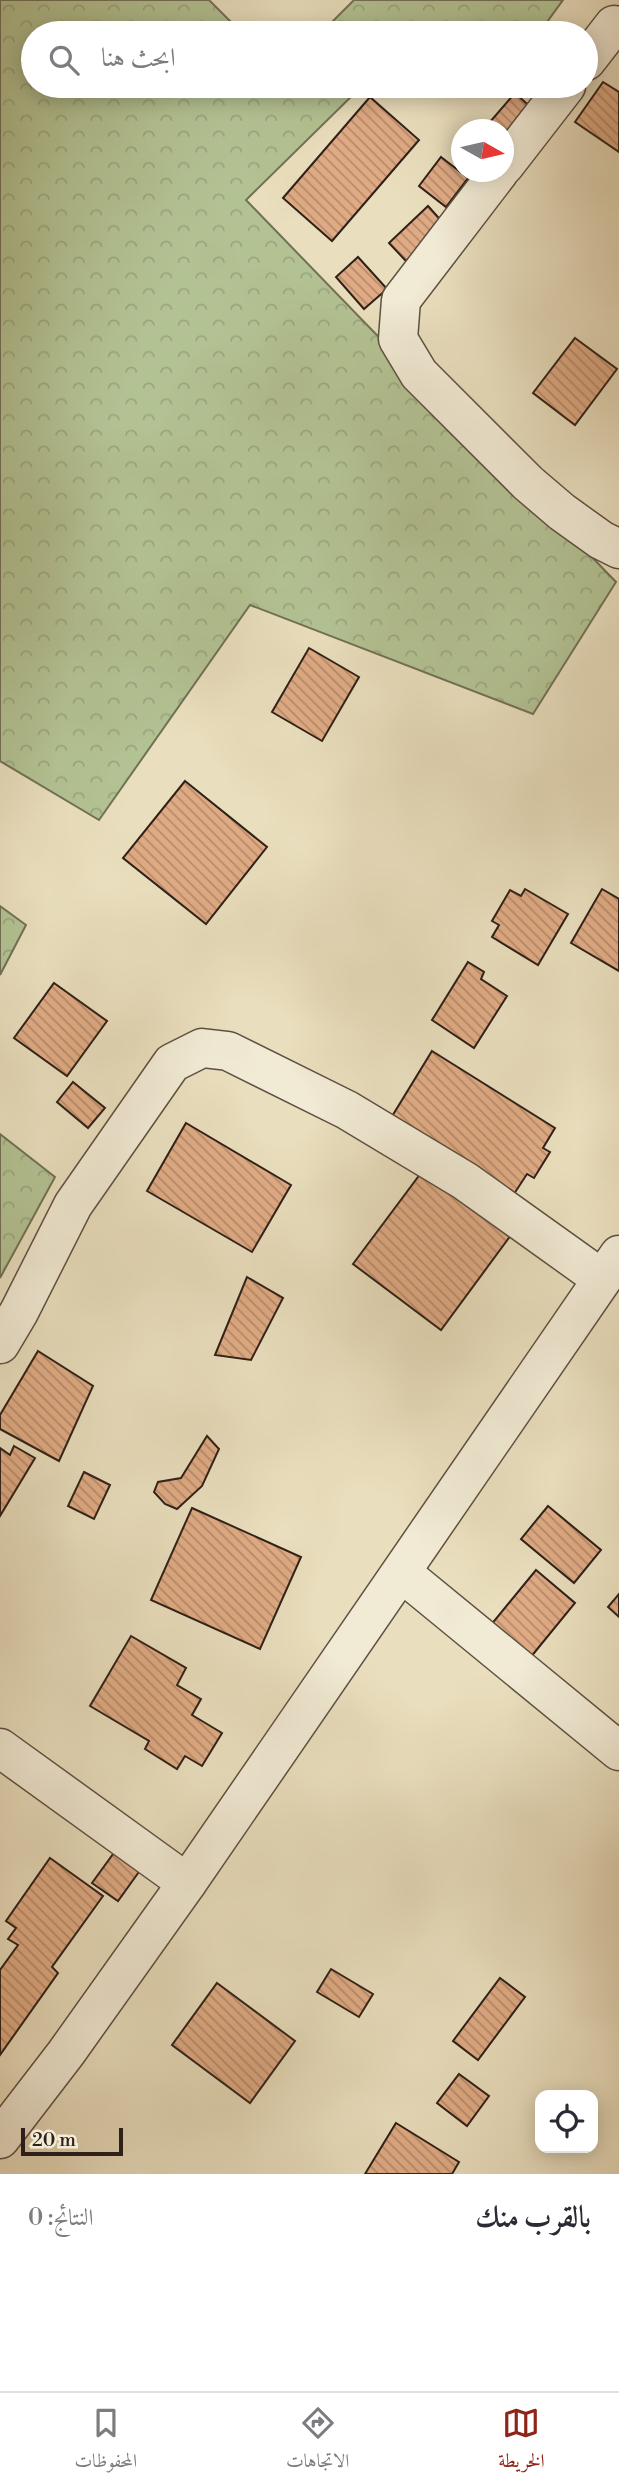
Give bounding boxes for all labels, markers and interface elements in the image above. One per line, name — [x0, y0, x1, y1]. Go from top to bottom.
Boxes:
search box — [21, 21, 598, 98]
icon: search — [45, 41, 83, 79]
text: ابحث هنا — [101, 42, 176, 74]
north arrow — [451, 119, 514, 182]
map controls — [535, 2090, 598, 2153]
button: locate — [535, 2090, 598, 2153]
scale bar — [21, 2125, 122, 2157]
text: 20 m — [32, 2128, 76, 2152]
text: بالقرب منك — [475, 2199, 591, 2237]
text: النتائج: 0 — [28, 2204, 94, 2232]
tab: المحفوظات — [74, 2404, 137, 2479]
tab: الاتجاهات — [286, 2404, 349, 2479]
tab: الخريطة — [498, 2404, 545, 2479]

